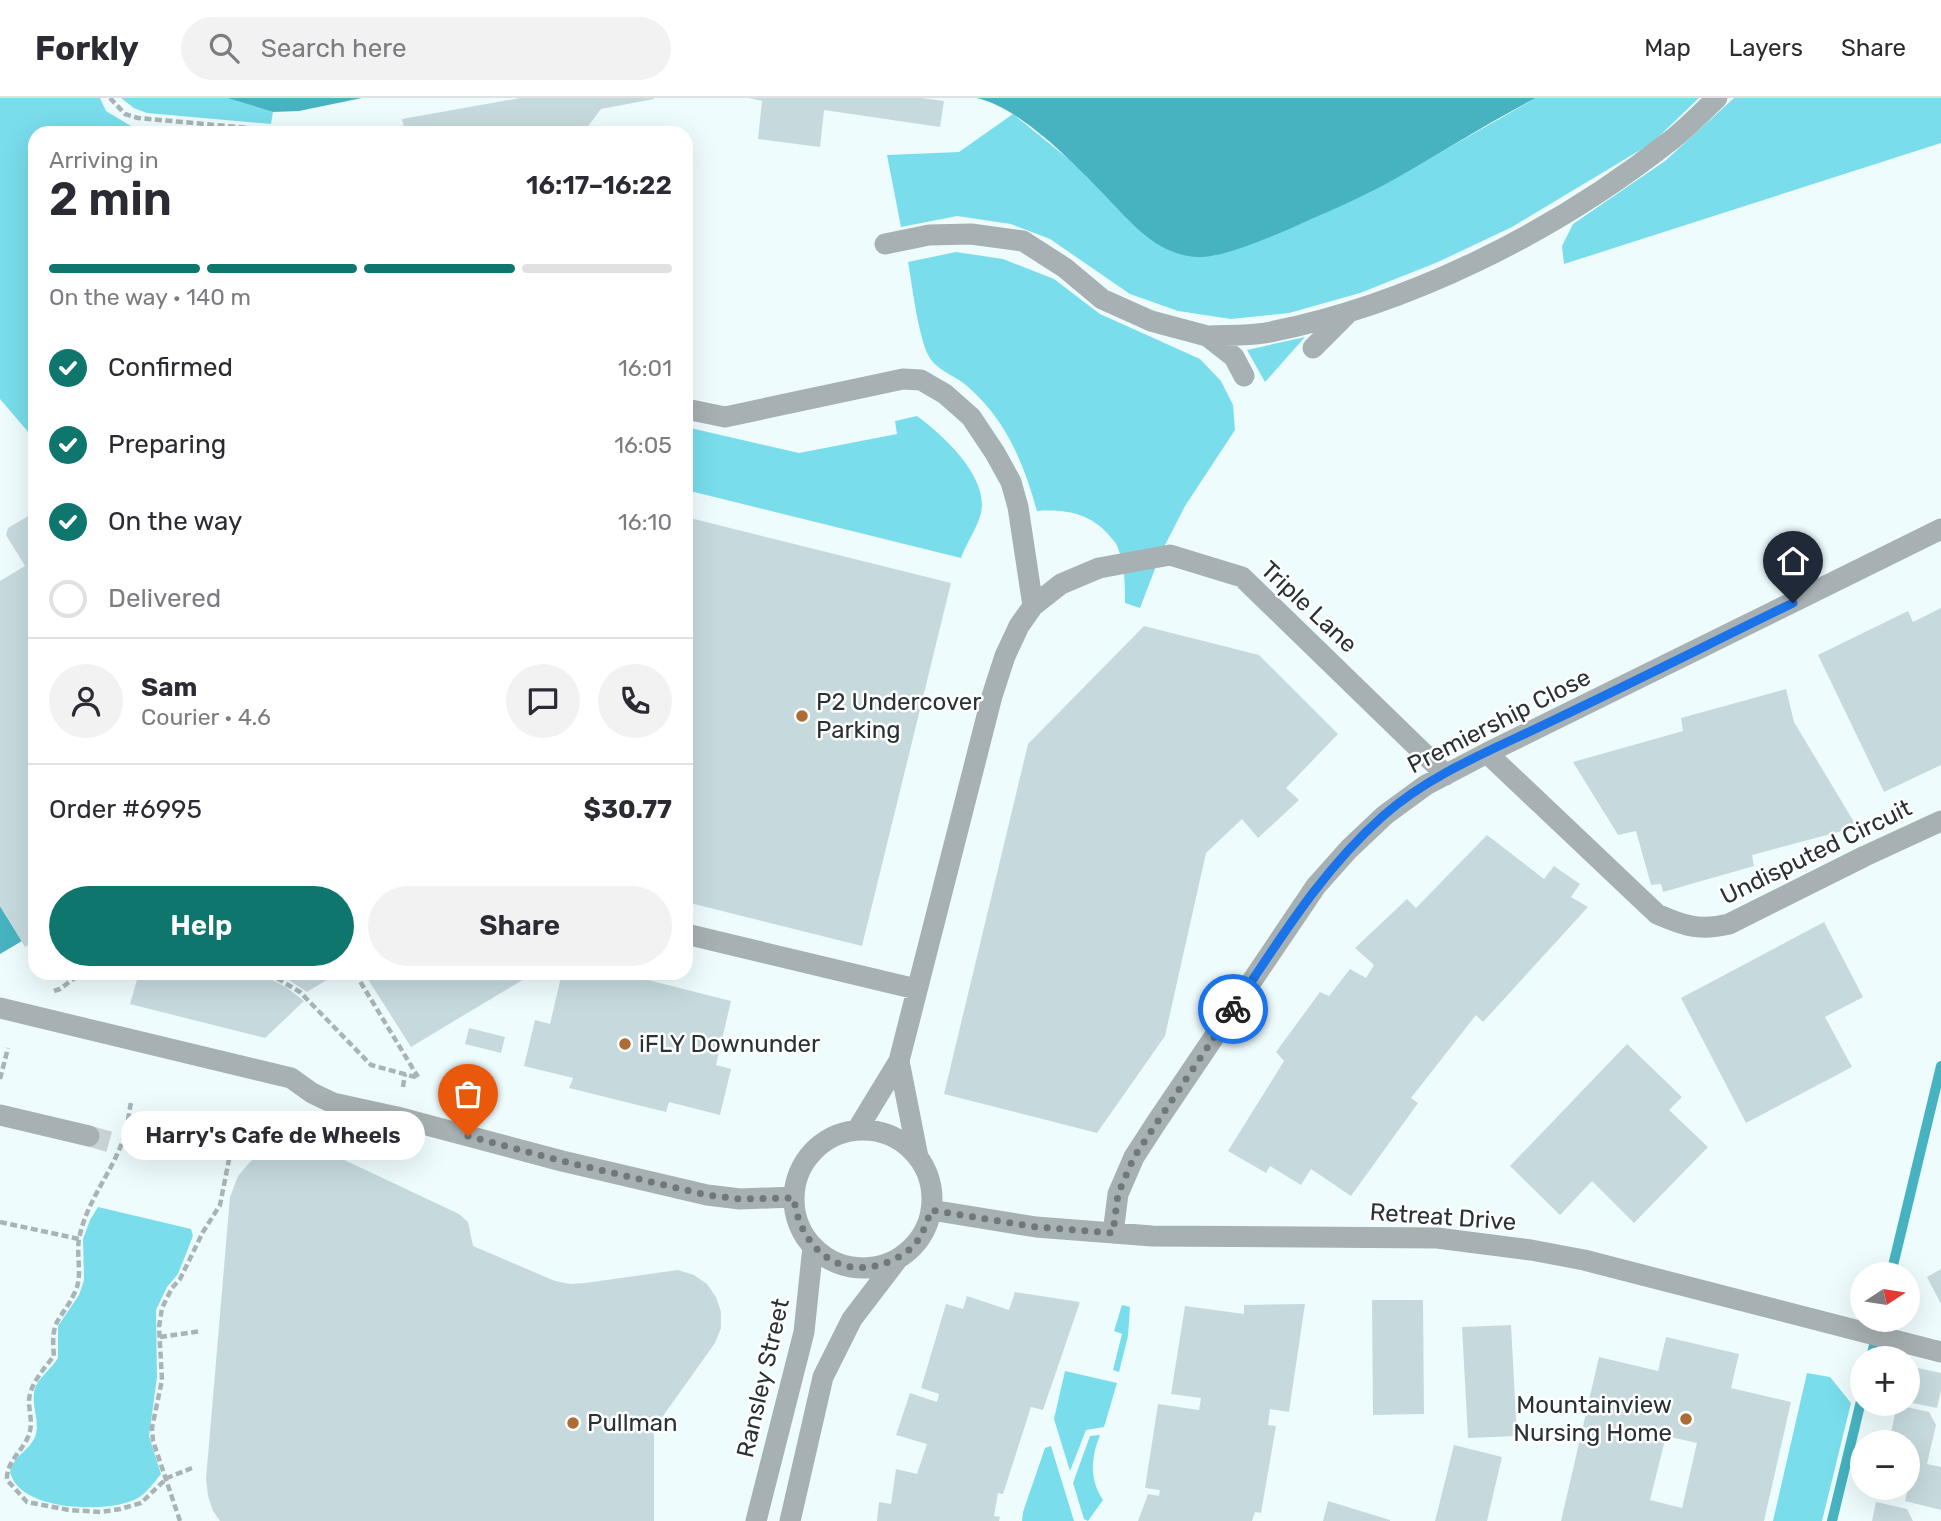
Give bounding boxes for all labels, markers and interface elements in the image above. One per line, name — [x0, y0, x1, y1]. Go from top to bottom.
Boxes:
search box — [181, 17, 671, 80]
text: Forkly — [35, 29, 139, 68]
icon: search — [205, 29, 243, 67]
text: Search here — [261, 33, 407, 64]
text: Map — [1644, 34, 1691, 62]
text: Layers — [1729, 34, 1803, 62]
text: Share — [1841, 34, 1906, 62]
text: Arriving in — [49, 146, 159, 174]
text: 16:17–16:22 — [526, 170, 672, 201]
text: 2 min — [49, 172, 172, 227]
text: On the way · 140 m — [49, 283, 251, 311]
icon: check — [49, 349, 87, 387]
text: Confirmed — [108, 352, 233, 383]
text: 16:01 — [618, 354, 672, 382]
icon: check — [49, 426, 87, 464]
text: Preparing — [108, 429, 226, 460]
text: 16:05 — [614, 431, 672, 459]
icon: check — [49, 503, 87, 541]
text: On the way — [108, 506, 242, 537]
text: 16:10 — [618, 508, 672, 536]
pin — [1763, 531, 1823, 603]
icon: home — [1774, 542, 1812, 580]
street label: Triple Lane — [1255, 555, 1363, 659]
text: Delivered — [108, 583, 221, 614]
street label: Premiership Close — [1403, 663, 1595, 779]
button: person — [49, 664, 123, 738]
button: chat — [506, 664, 580, 738]
button: phone — [598, 664, 672, 738]
text: Sam — [141, 672, 197, 703]
place label: P2 Undercover Parking — [816, 688, 981, 744]
text: Courier · 4.6 — [141, 703, 271, 731]
marker: P2 Undercover Parking — [794, 708, 810, 724]
text: Order #6995 — [49, 794, 202, 825]
text: $30.77 — [584, 794, 672, 825]
street label: Undisputed Circuit — [1716, 794, 1916, 910]
button: Help — [49, 886, 354, 966]
button: Share — [368, 886, 672, 966]
courier — [1198, 974, 1268, 1044]
icon: bike — [1214, 990, 1252, 1028]
place label: iFLY Downunder — [639, 1030, 820, 1058]
marker: iFLY Downunder — [617, 1036, 633, 1052]
pin — [438, 1064, 498, 1136]
icon: bag — [449, 1075, 487, 1113]
callout: Harry's Cafe de Wheels — [122, 1112, 426, 1160]
text: Harry's Cafe de Wheels — [145, 1121, 401, 1149]
street label: Retreat Drive — [1369, 1198, 1517, 1236]
north arrow — [1850, 1262, 1920, 1332]
map controls — [1850, 1262, 1920, 1500]
street label: Ransley Street — [731, 1296, 795, 1460]
button: + — [1850, 1346, 1920, 1416]
place label: Mountainview Nursing Home — [1513, 1391, 1672, 1447]
place label: Pullman — [587, 1409, 678, 1437]
marker: Mountainview Nursing Home — [1678, 1411, 1694, 1427]
marker: Pullman — [565, 1415, 581, 1431]
button: − — [1850, 1430, 1920, 1500]

